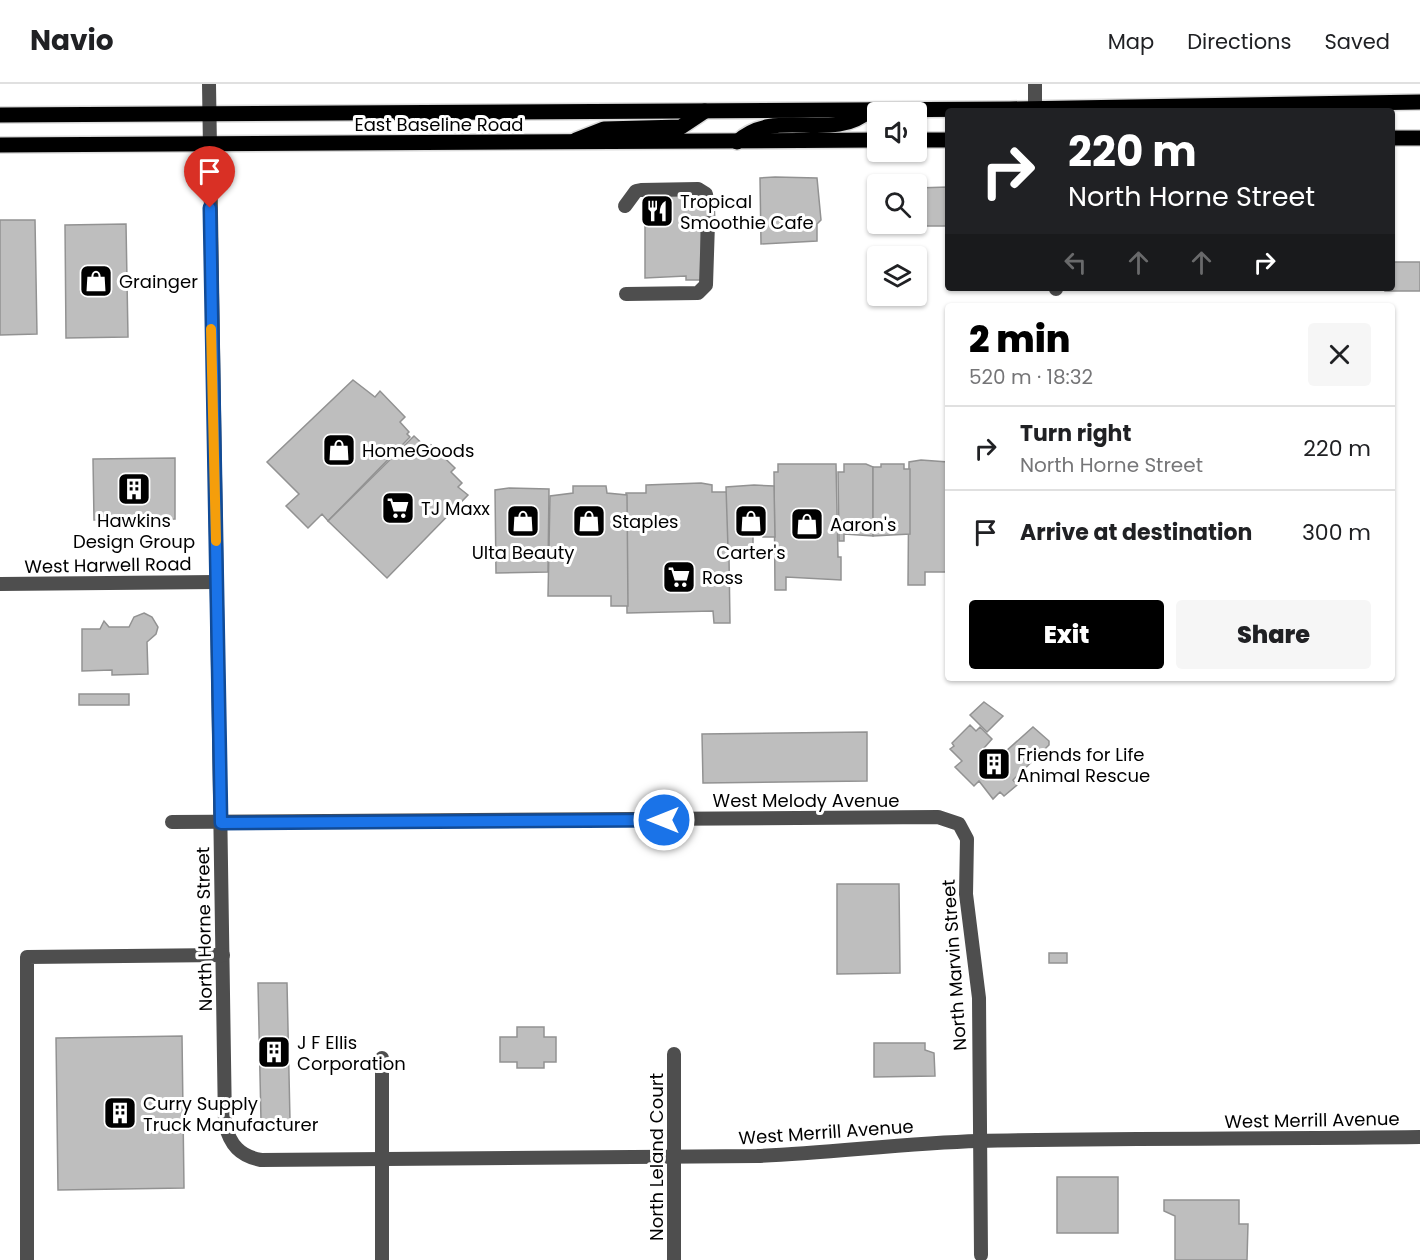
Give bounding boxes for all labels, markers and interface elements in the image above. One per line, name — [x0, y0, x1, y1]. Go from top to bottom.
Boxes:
text: Navio — [30, 21, 114, 60]
text: Map — [1108, 27, 1154, 56]
text: Directions — [1187, 27, 1291, 56]
text: Saved — [1324, 27, 1390, 56]
map controls — [867, 102, 927, 306]
button: sound — [867, 102, 927, 162]
street label: East Baseline Road — [354, 112, 524, 137]
text: 220 m — [1068, 122, 1197, 181]
icon: right — [969, 132, 1047, 210]
pin — [184, 146, 235, 208]
icon: arrive — [193, 155, 226, 188]
button: search — [867, 174, 927, 234]
text: North Horne Street — [1068, 178, 1315, 215]
place label: Tropical Smoothie Cafe — [680, 189, 814, 235]
restaurant icon: Tropical Smoothie Cafe — [639, 193, 675, 229]
button: layers — [867, 246, 927, 306]
icon: left — [1059, 246, 1092, 279]
icon: ahead — [1122, 246, 1155, 279]
icon: ahead — [1185, 246, 1218, 279]
icon: right — [1248, 246, 1281, 279]
shop icon: Grainger — [78, 263, 114, 299]
place label: Grainger — [119, 269, 198, 294]
text: 2 min — [969, 314, 1071, 365]
button: close — [1308, 323, 1371, 386]
text: 520 m · 18:32 — [969, 363, 1093, 391]
text: Turn right — [1020, 418, 1131, 449]
shop icon: HomeGoods — [321, 432, 357, 468]
icon: right — [969, 432, 1002, 465]
text: 220 m — [1303, 433, 1371, 464]
place label: HomeGoods — [362, 438, 474, 463]
text: North Horne Street — [1020, 451, 1203, 479]
building icon: Hawkins Design Group — [116, 471, 152, 507]
supermarket icon: TJ Maxx — [380, 490, 416, 526]
place label: TJ Maxx — [421, 496, 490, 521]
shop icon: Ulta Beauty — [505, 503, 541, 539]
shop icon: Staples — [571, 503, 607, 539]
shop icon: Carter's — [733, 503, 769, 539]
shop icon: Aaron's — [789, 506, 825, 542]
place label: Hawkins Design Group — [73, 508, 195, 554]
place label: Staples — [612, 509, 678, 534]
place label: Aaron's — [830, 512, 896, 537]
icon: arrive — [969, 516, 1002, 549]
text: Arrive at destination — [1020, 517, 1252, 548]
text: 300 m — [1302, 517, 1371, 548]
place label: Ulta Beauty — [472, 540, 574, 565]
place label: Carter's — [716, 540, 786, 565]
street label: West Harwell Road — [24, 551, 192, 579]
supermarket icon: Ross — [661, 559, 697, 595]
place label: Ross — [702, 565, 743, 590]
button: Exit — [969, 600, 1164, 669]
button: Share — [1176, 600, 1371, 669]
place label: Friends for Life Animal Rescue — [1017, 742, 1150, 788]
building icon: Friends for Life Animal Rescue — [976, 746, 1012, 782]
position arrow — [632, 788, 696, 852]
street label: West Melody Avenue — [713, 788, 899, 813]
street label: North Horne Street — [190, 846, 218, 1012]
street label: North Marvin Street — [936, 878, 972, 1052]
place label: J F Ellis Corporation — [297, 1030, 406, 1076]
building icon: J F Ellis Corporation — [256, 1034, 292, 1070]
street label: North Leland Court — [644, 1073, 669, 1241]
place label: Curry Supply Truck Manufacturer — [143, 1091, 319, 1137]
building icon: Curry Supply Truck Manufacturer — [102, 1095, 138, 1131]
street label: West Merrill Avenue — [1224, 1106, 1400, 1134]
street label: West Merrill Avenue — [738, 1113, 914, 1151]

